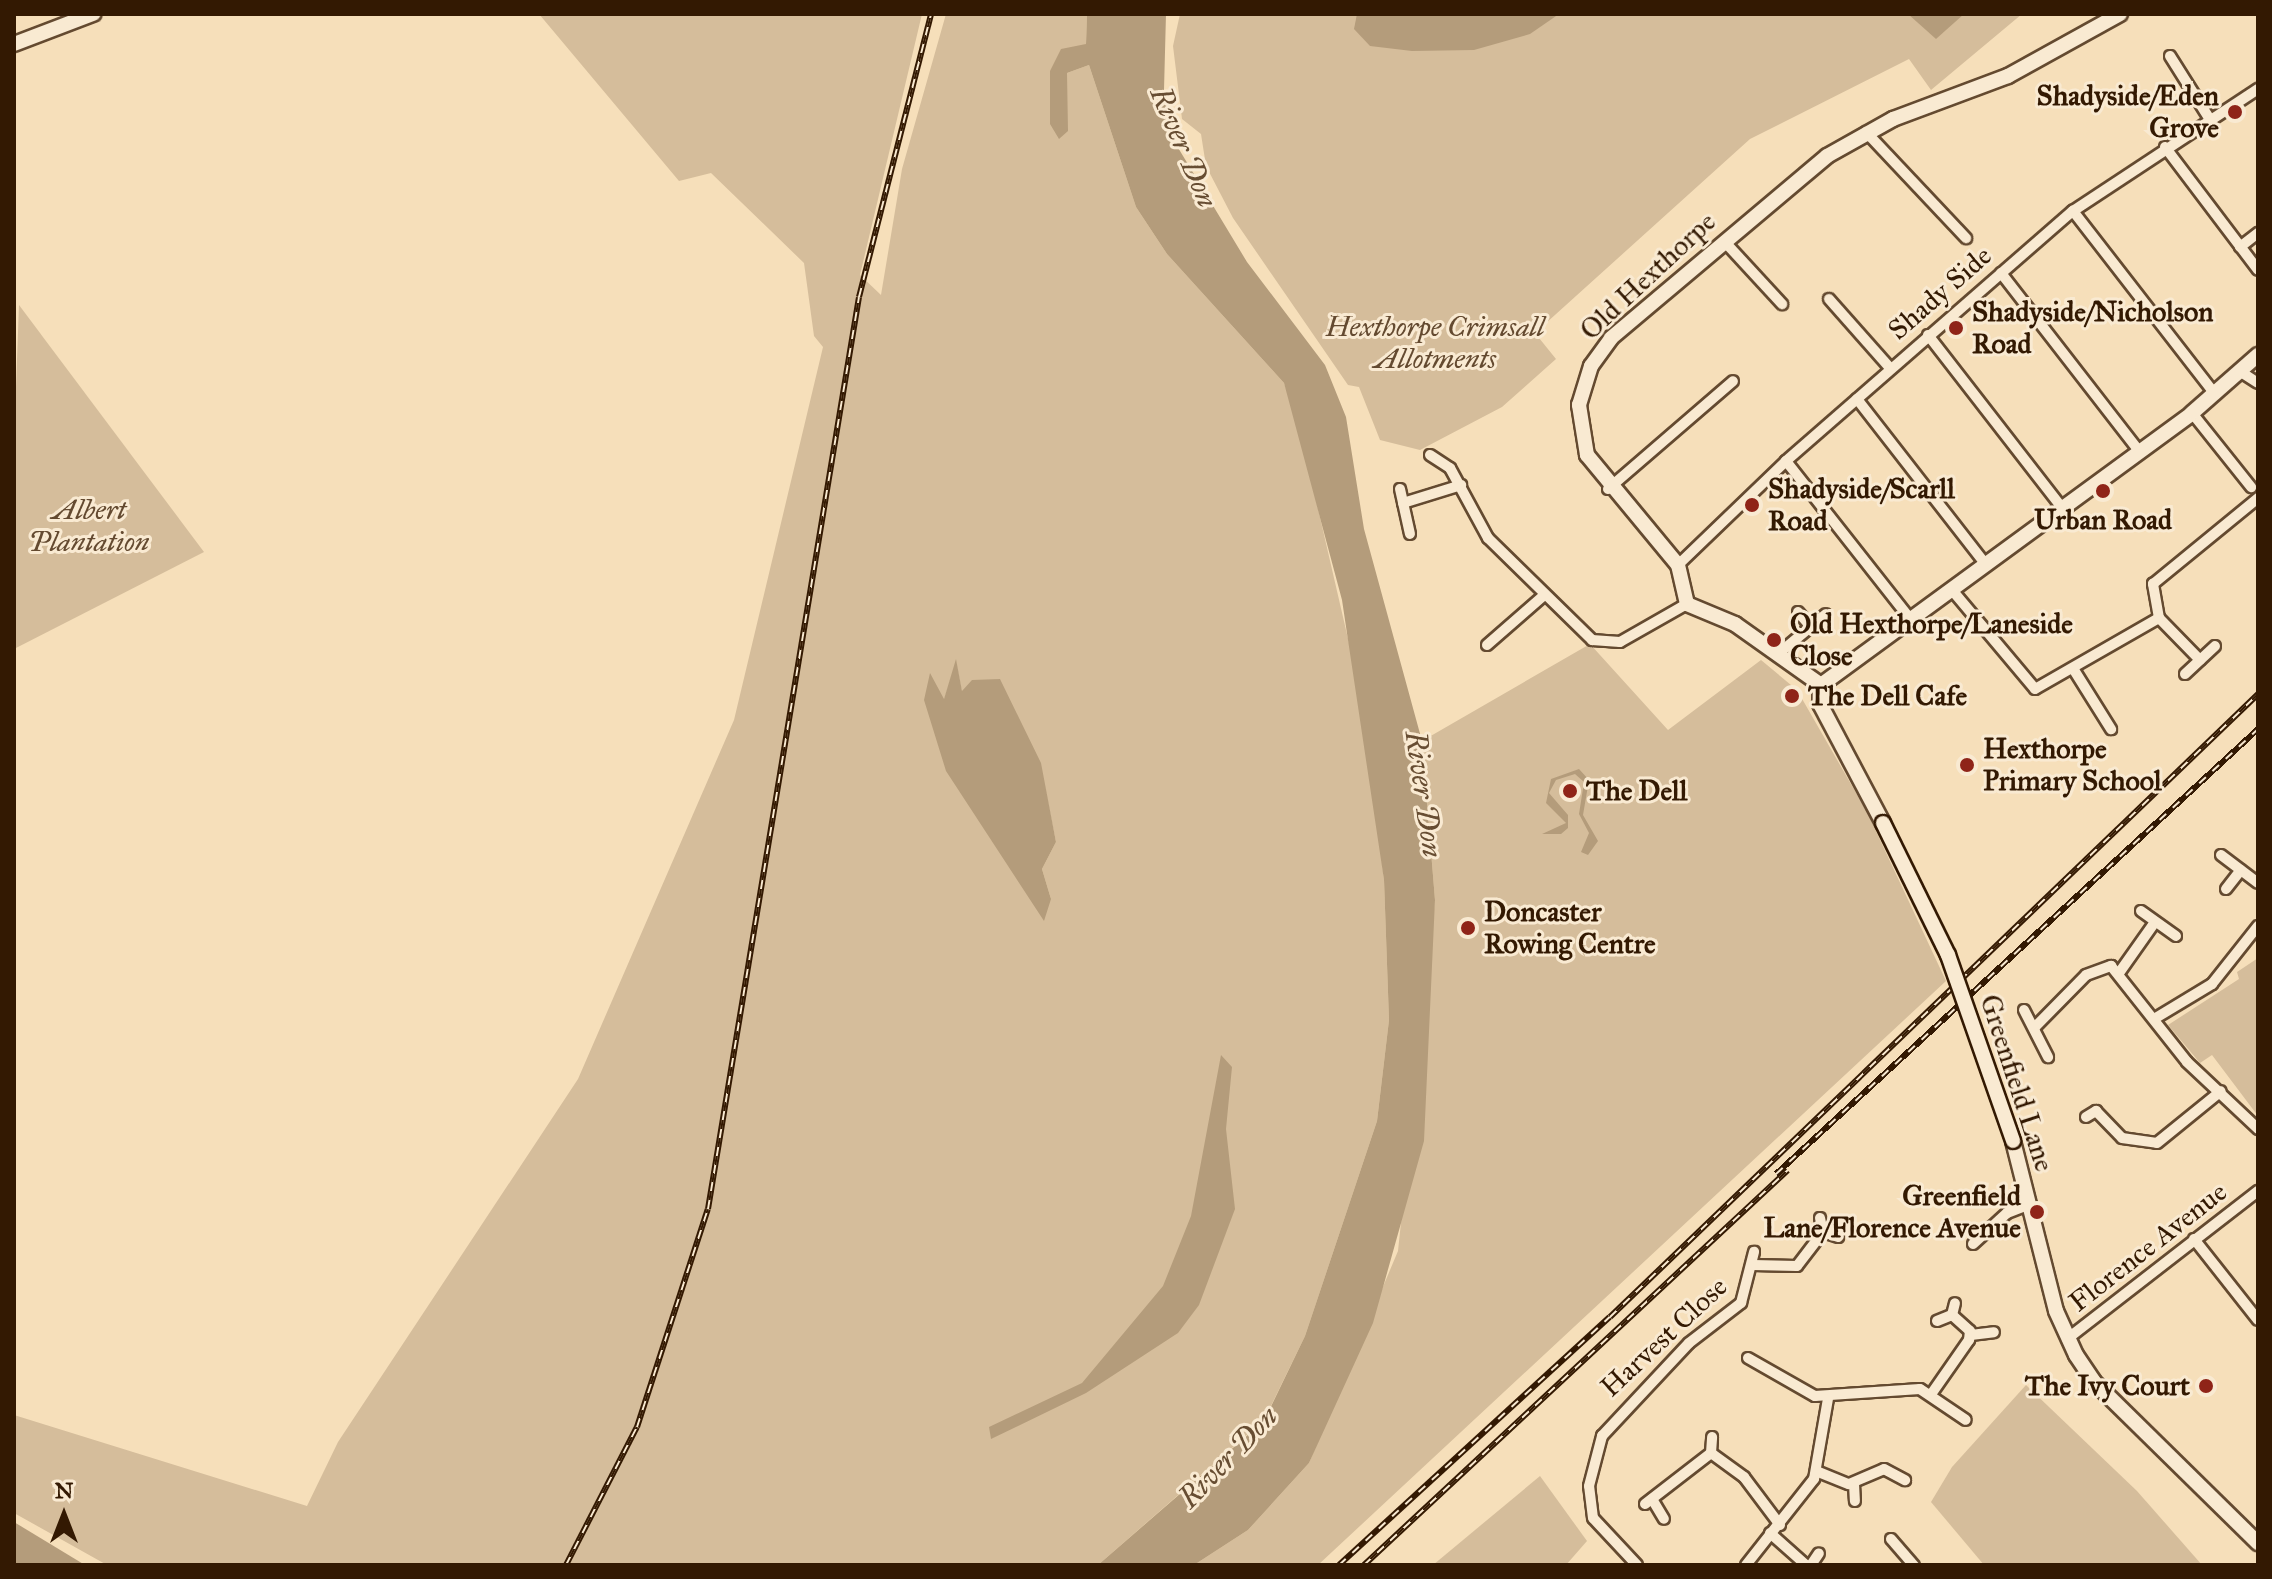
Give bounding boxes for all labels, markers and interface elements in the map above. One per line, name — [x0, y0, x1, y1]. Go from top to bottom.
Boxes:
place label: Shadyside/Eden Grove — [2037, 79, 2219, 145]
water label: River Don — [1142, 81, 1226, 213]
marker: Shadyside/Eden Grove — [2226, 103, 2244, 121]
street label: Old Hexthorpe — [1573, 205, 1723, 347]
street label: Shady Side — [1881, 239, 1999, 347]
place label: Shadyside/Nicholson Road — [1972, 295, 2213, 361]
park label: Hexthorpe Crimsall Allotments — [1326, 310, 1544, 376]
marker: Shadyside/Nicholson Road — [1947, 319, 1965, 337]
place label: Shadyside/Scarll Road — [1768, 472, 1955, 538]
marker: Urban Road — [2094, 482, 2112, 500]
park label: Albert Plantation — [29, 493, 149, 559]
marker: Shadyside/Scarll Road — [1743, 496, 1761, 514]
place label: Urban Road — [2034, 503, 2172, 537]
place label: Old Hexthorpe/Laneside Close — [1790, 607, 2073, 673]
marker: Old Hexthorpe/Laneside Close — [1765, 631, 1783, 649]
place label: The Dell Cafe — [1808, 679, 1967, 713]
marker: The Dell Cafe — [1783, 687, 1801, 705]
water label: River Don — [1397, 728, 1451, 860]
place label: Hexthorpe Primary School — [1983, 732, 2162, 798]
marker: Hexthorpe Primary School — [1958, 756, 1976, 774]
place label: The Dell — [1586, 774, 1687, 808]
marker: The Dell — [1561, 782, 1579, 800]
place label: Doncaster Rowing Centre — [1484, 895, 1656, 961]
marker: Doncaster Rowing Centre — [1459, 919, 1477, 937]
street label: Greenfield Lane — [1973, 990, 2061, 1176]
street label: Florence Avenue — [2063, 1175, 2233, 1319]
place label: Greenfield Lane/Florence Avenue — [1763, 1179, 2021, 1245]
marker: Greenfield Lane/Florence Avenue — [2028, 1203, 2046, 1221]
street label: Harvest Close — [1594, 1270, 1734, 1404]
place label: The Ivy Court — [2025, 1369, 2190, 1403]
marker: The Ivy Court — [2197, 1377, 2215, 1395]
water label: River Don — [1171, 1399, 1285, 1515]
north arrow — [24, 1475, 104, 1555]
text: N — [55, 1477, 73, 1504]

